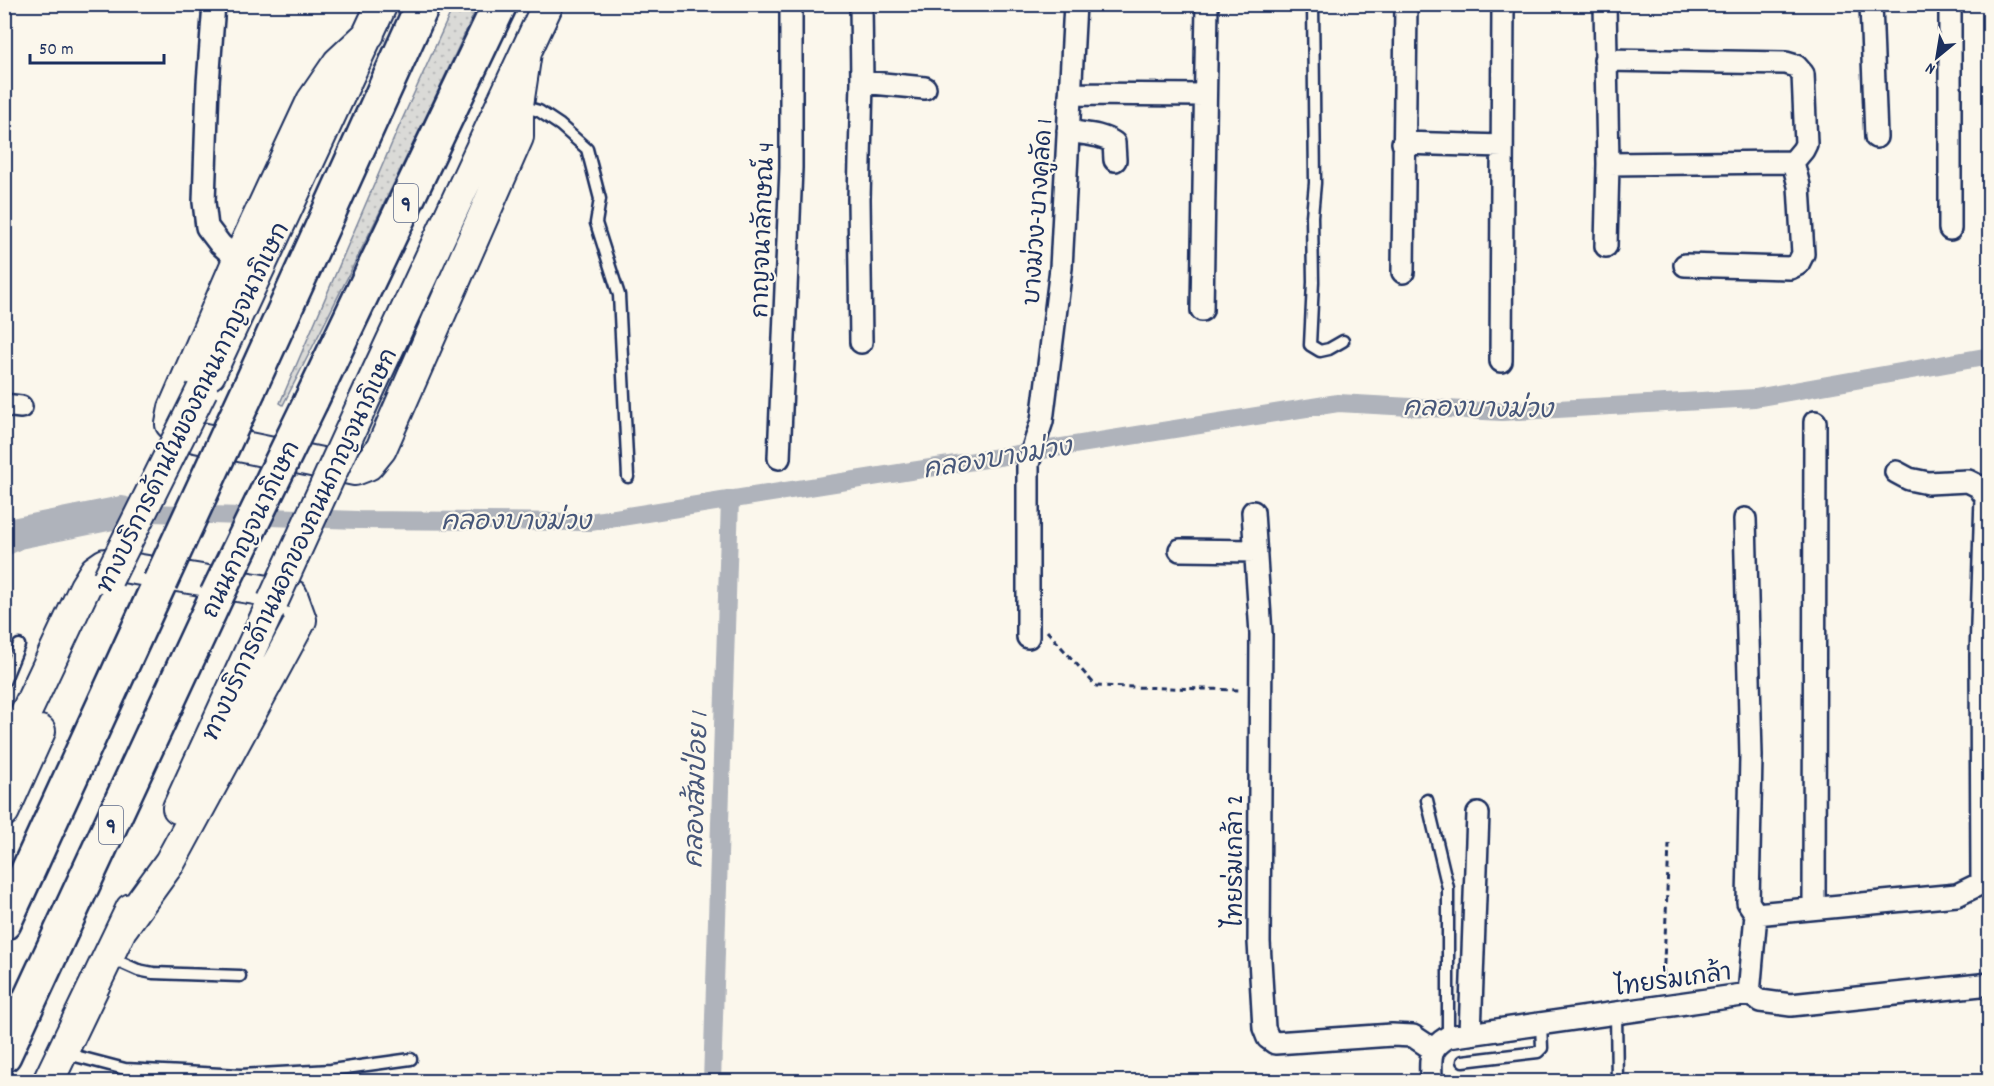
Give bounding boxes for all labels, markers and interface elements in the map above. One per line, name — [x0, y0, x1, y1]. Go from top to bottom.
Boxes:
scale bar — [30, 27, 164, 65]
north arrow — [1907, 27, 1967, 87]
text: 50 m — [39, 38, 74, 63]
text: N — [1921, 56, 1940, 80]
street label: บางม่วง-บางคูลัด 1 — [1016, 118, 1063, 307]
street label: กาญจนาลักษณ์ 4 — [743, 141, 785, 319]
road number: 9 — [394, 184, 418, 222]
street label: ทางบริการด้านในของถนนกาญจนาภิเษก — [89, 217, 295, 597]
street label: ทางบริการด้านนอกของถนนกาญจนาภิเษก — [195, 343, 408, 747]
water label: คลองบางม่วง — [1403, 390, 1555, 430]
water label: คลองบางม่วง — [921, 429, 1076, 490]
street label: ถนนกาญจนาภิเษก — [195, 436, 305, 622]
water label: คลองบางม่วง — [441, 504, 593, 542]
water label: คลองส้มป่อย 1 — [676, 709, 720, 869]
street label: ไทยร่มเกล้า 2 — [1218, 794, 1254, 929]
road number: 9 — [99, 806, 123, 844]
street label: ไทยร่มเกล้า — [1612, 955, 1734, 1007]

